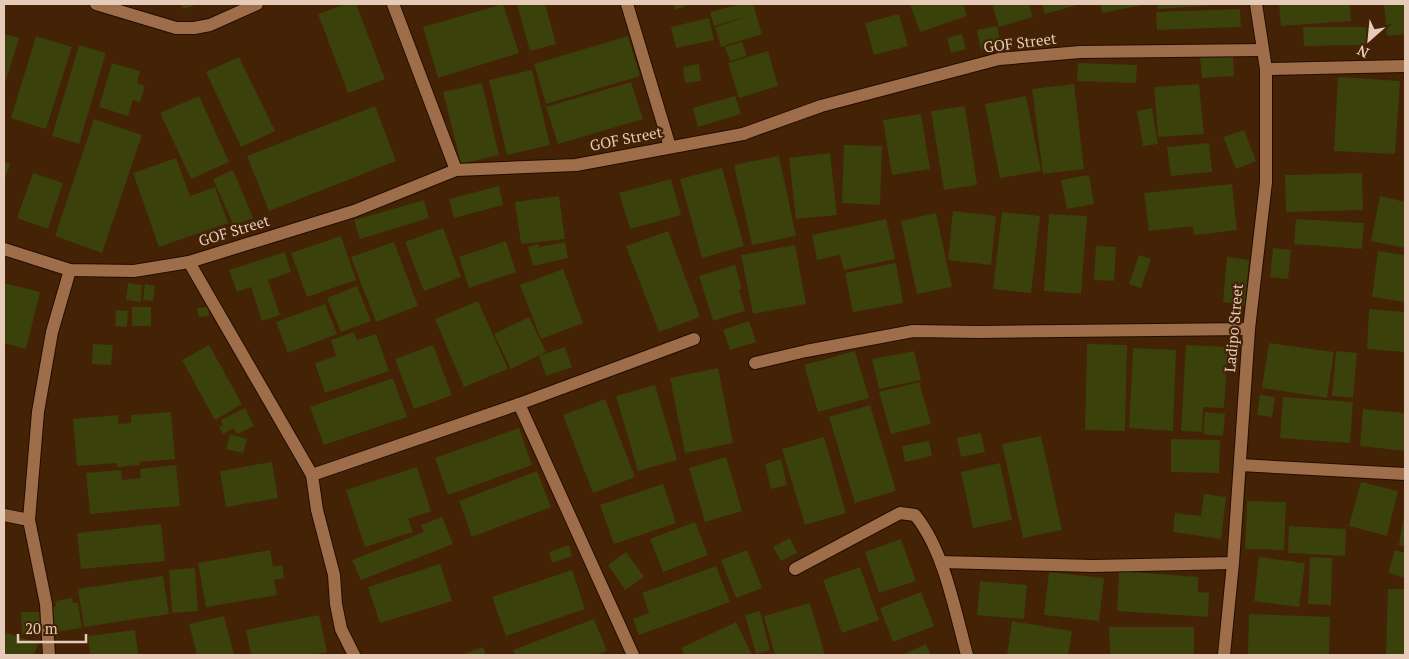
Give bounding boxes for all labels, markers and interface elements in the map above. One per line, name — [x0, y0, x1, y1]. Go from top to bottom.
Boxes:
north arrow — [1344, 15, 1394, 65]
street label: GOF Street — [982, 28, 1058, 56]
text: N — [1353, 41, 1372, 63]
street label: GOF Street — [588, 121, 664, 155]
street label: GOF Street — [196, 210, 272, 250]
street label: Ladipo Street — [1219, 282, 1247, 373]
scale bar — [18, 612, 85, 644]
text: 20 m — [25, 618, 58, 638]

